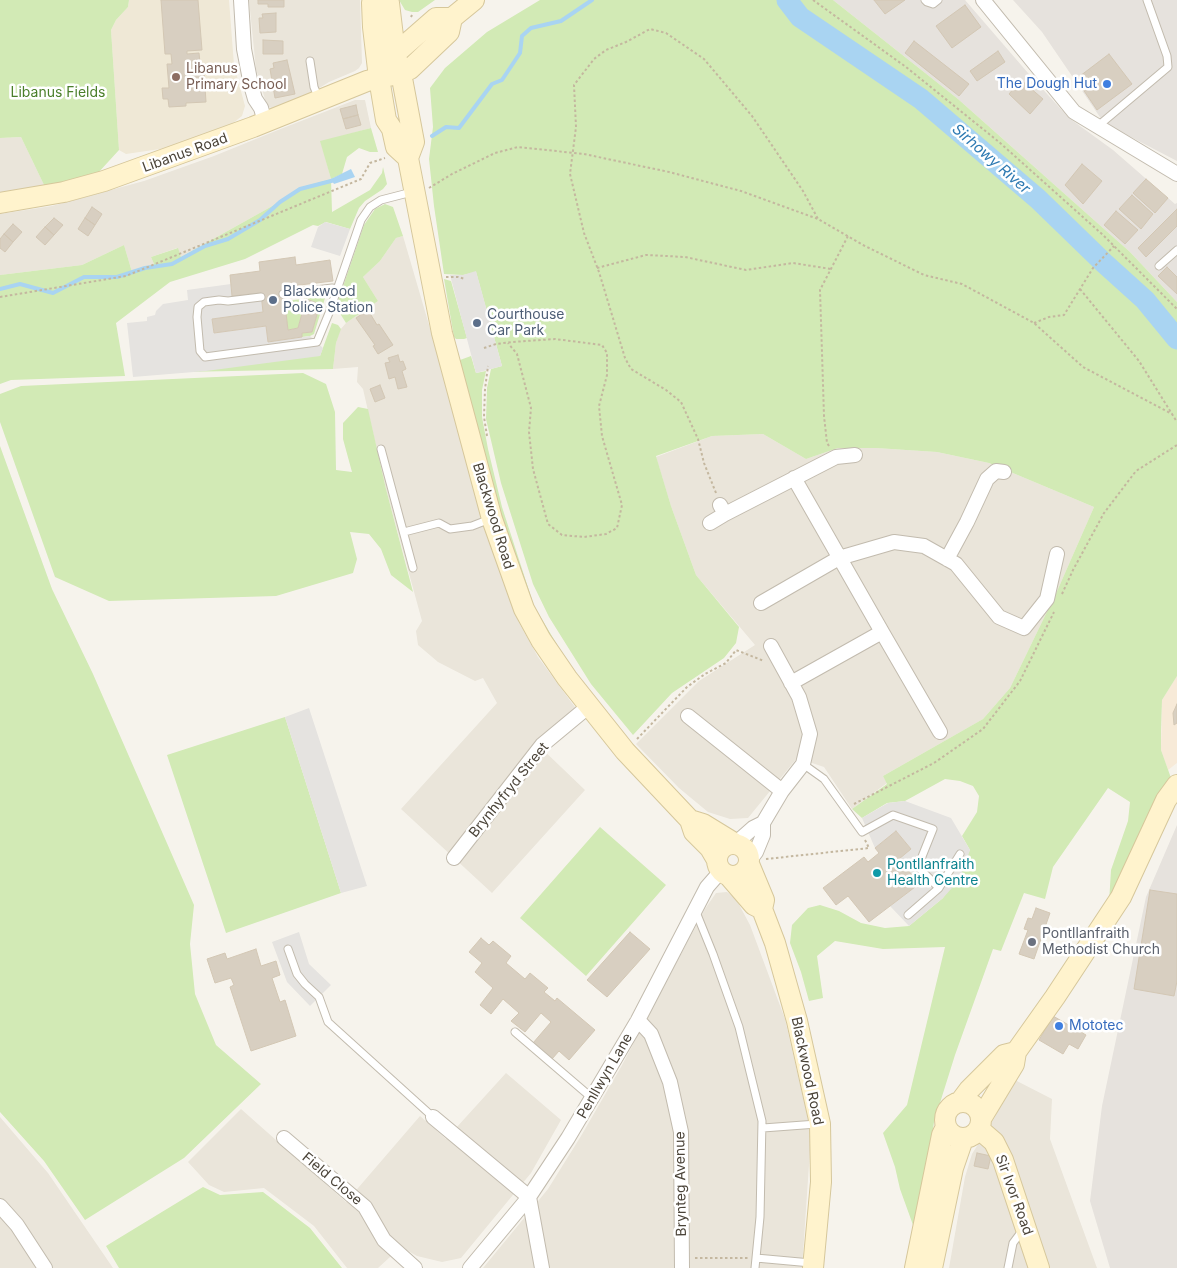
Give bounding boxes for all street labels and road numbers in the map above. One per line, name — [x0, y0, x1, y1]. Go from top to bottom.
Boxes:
street label: Libanus Road — [140, 130, 230, 176]
street label: Blackwood Road — [469, 461, 517, 571]
street label: Brynhyfryd Street — [466, 739, 552, 841]
street label: Blackwood Road — [787, 1015, 827, 1127]
street label: Penllwyn Lane — [574, 1030, 636, 1122]
street label: Brynteg Avenue — [672, 1131, 690, 1237]
street label: Field Close — [299, 1149, 365, 1209]
street label: Sir Ivor Road — [992, 1152, 1036, 1238]

